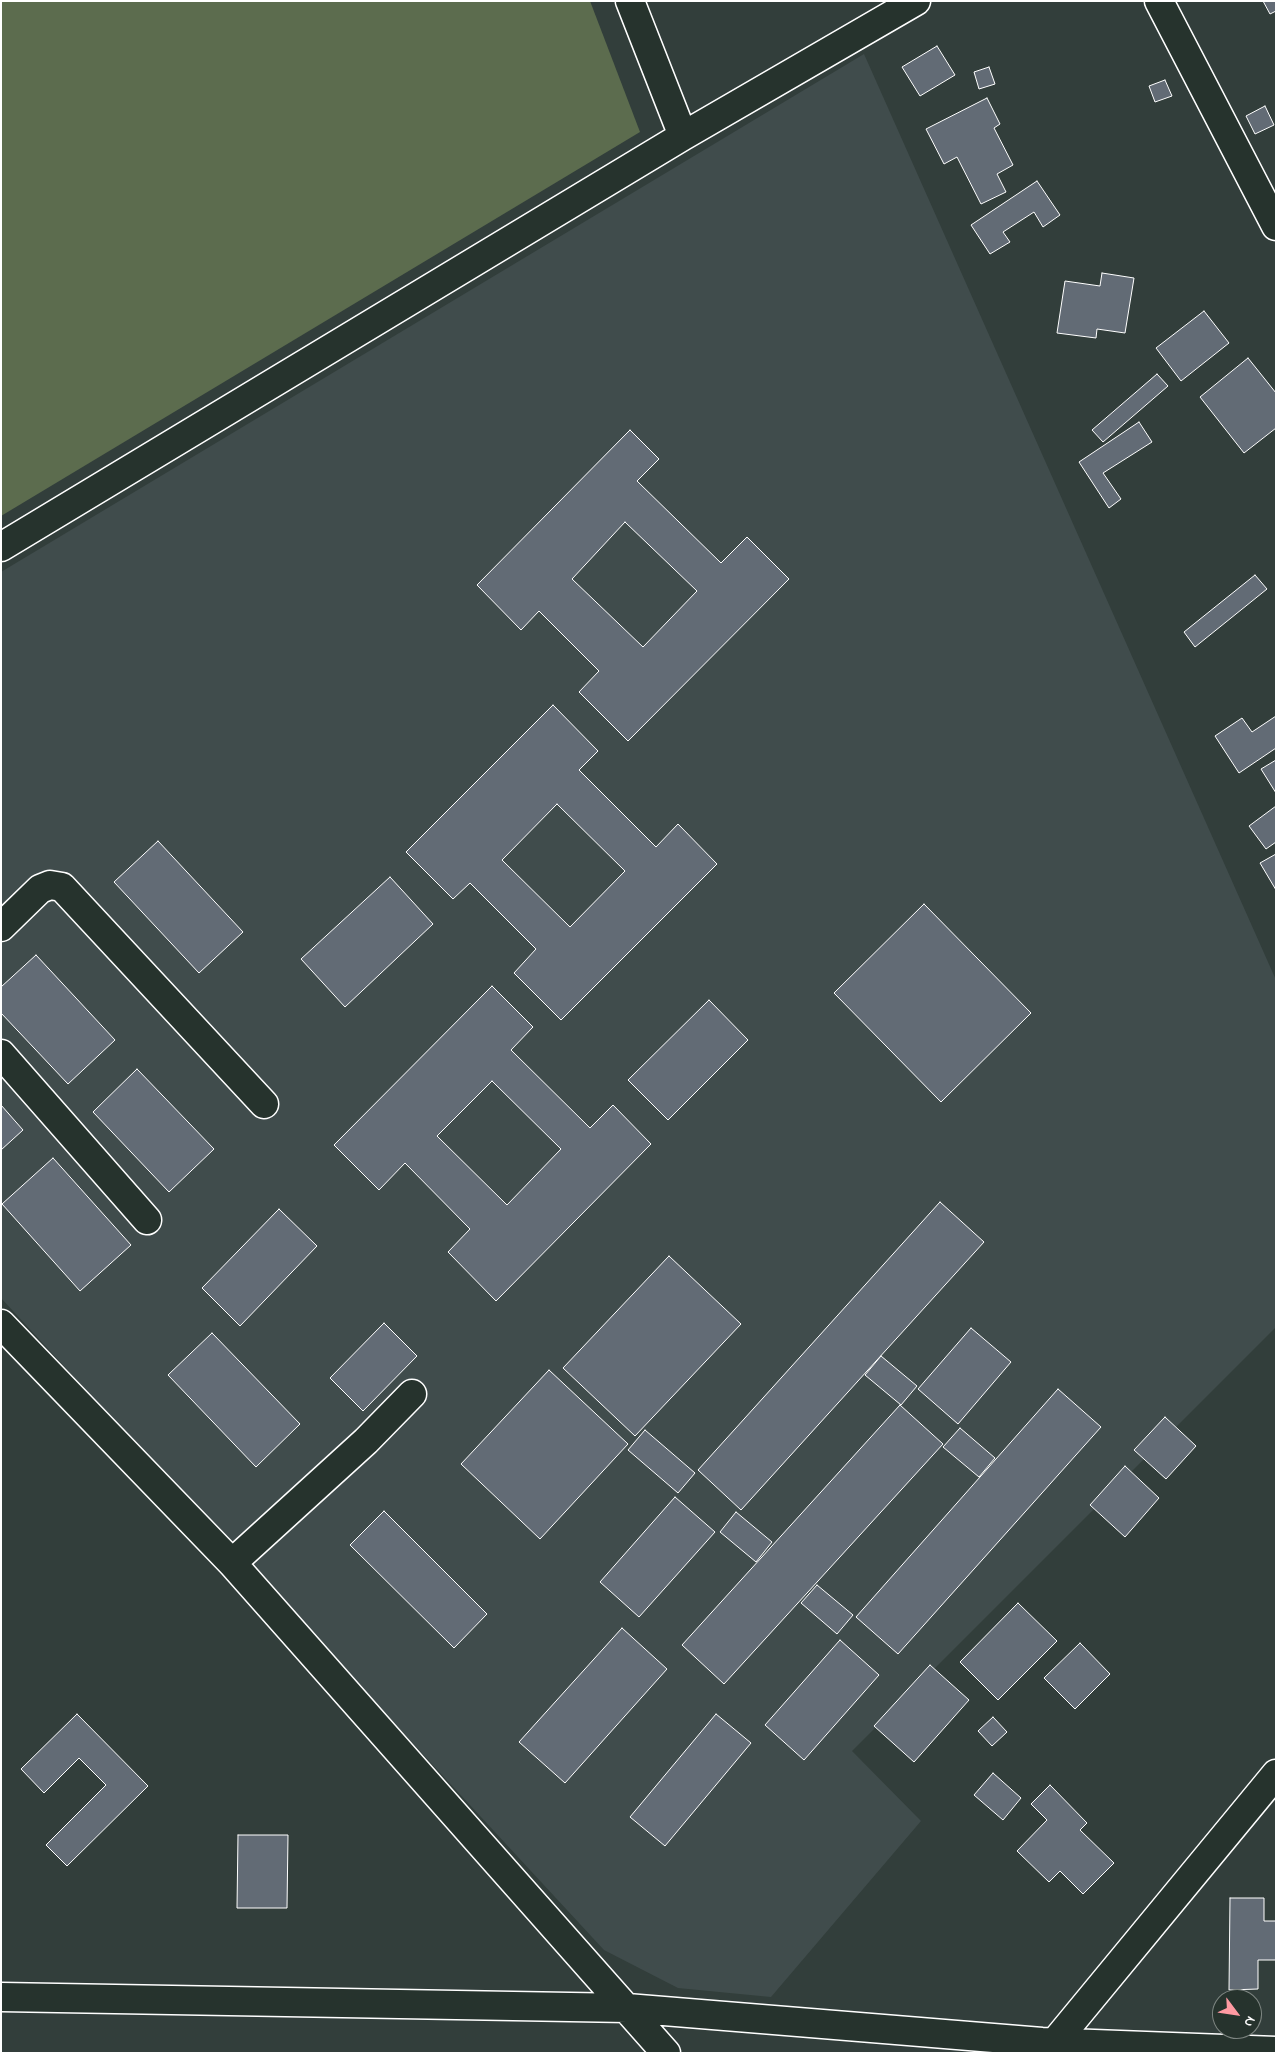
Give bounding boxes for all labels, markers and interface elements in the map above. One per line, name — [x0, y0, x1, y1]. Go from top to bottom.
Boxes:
north arrow — [1212, 1989, 1262, 2039]
text: N — [1238, 2012, 1261, 2031]

